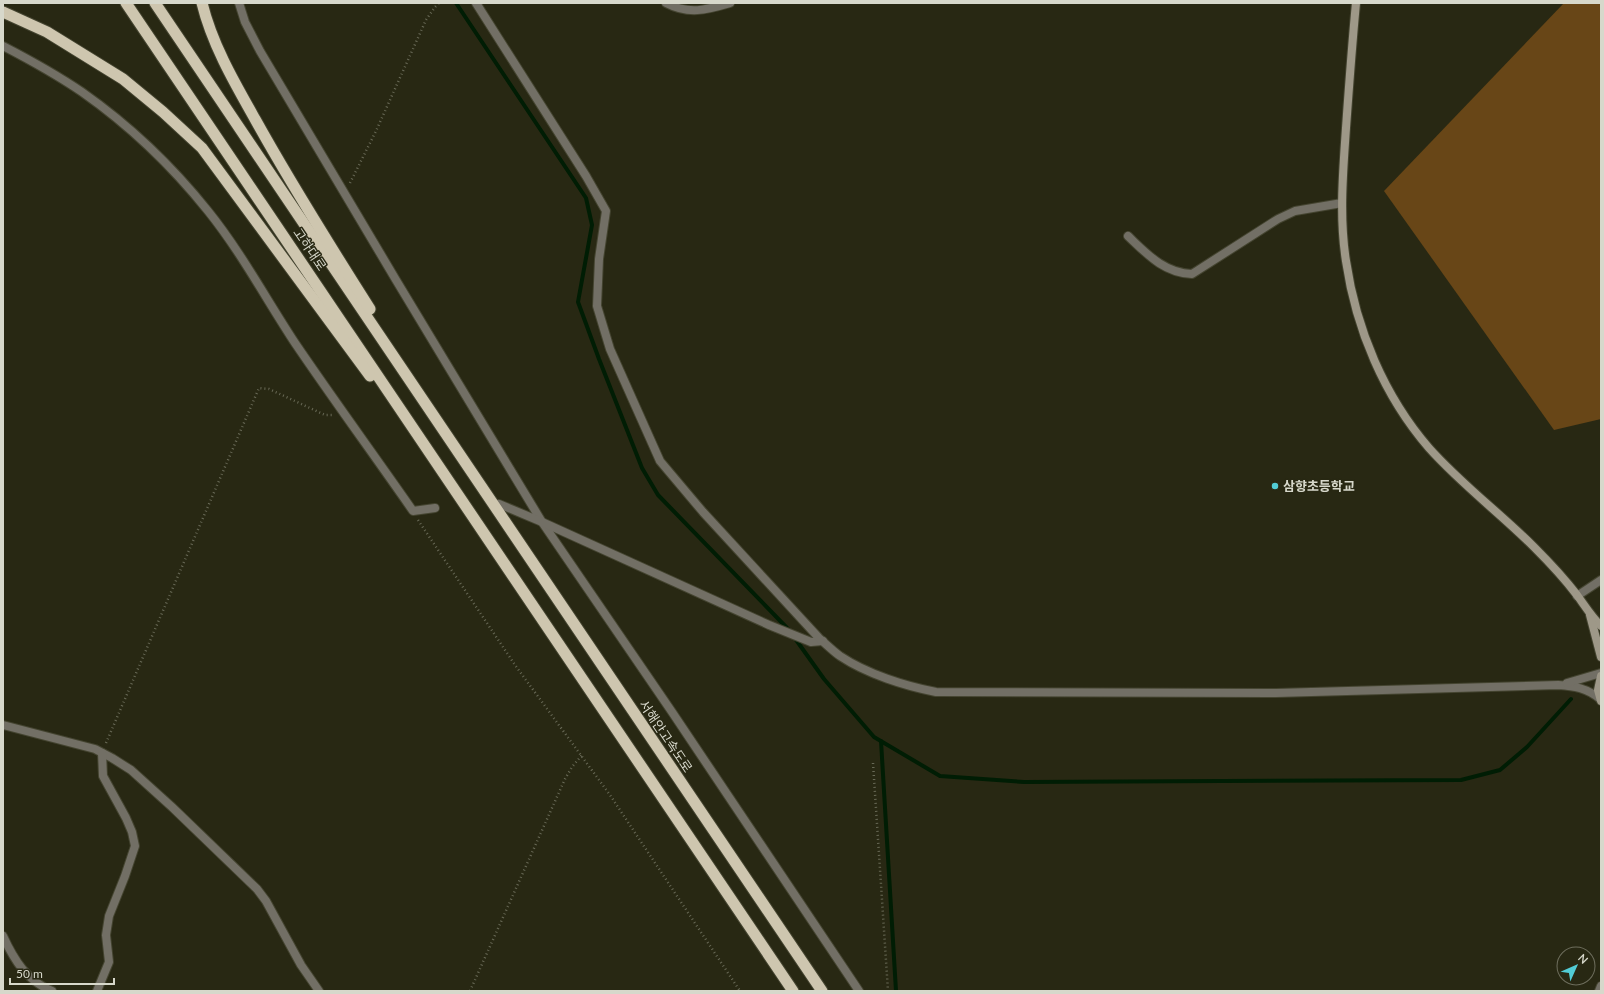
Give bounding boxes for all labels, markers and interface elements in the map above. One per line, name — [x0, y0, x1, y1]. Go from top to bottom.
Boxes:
street label: 고하대로 — [290, 225, 330, 273]
place label: 삼향초등학교 — [1283, 478, 1355, 494]
marker: 삼향초등학교 — [1270, 481, 1280, 491]
street label: 서해안고속도로 — [636, 697, 696, 775]
north arrow — [1556, 946, 1596, 986]
text: N — [1576, 951, 1591, 966]
scale bar — [10, 960, 114, 986]
text: 50 m — [16, 966, 43, 981]

